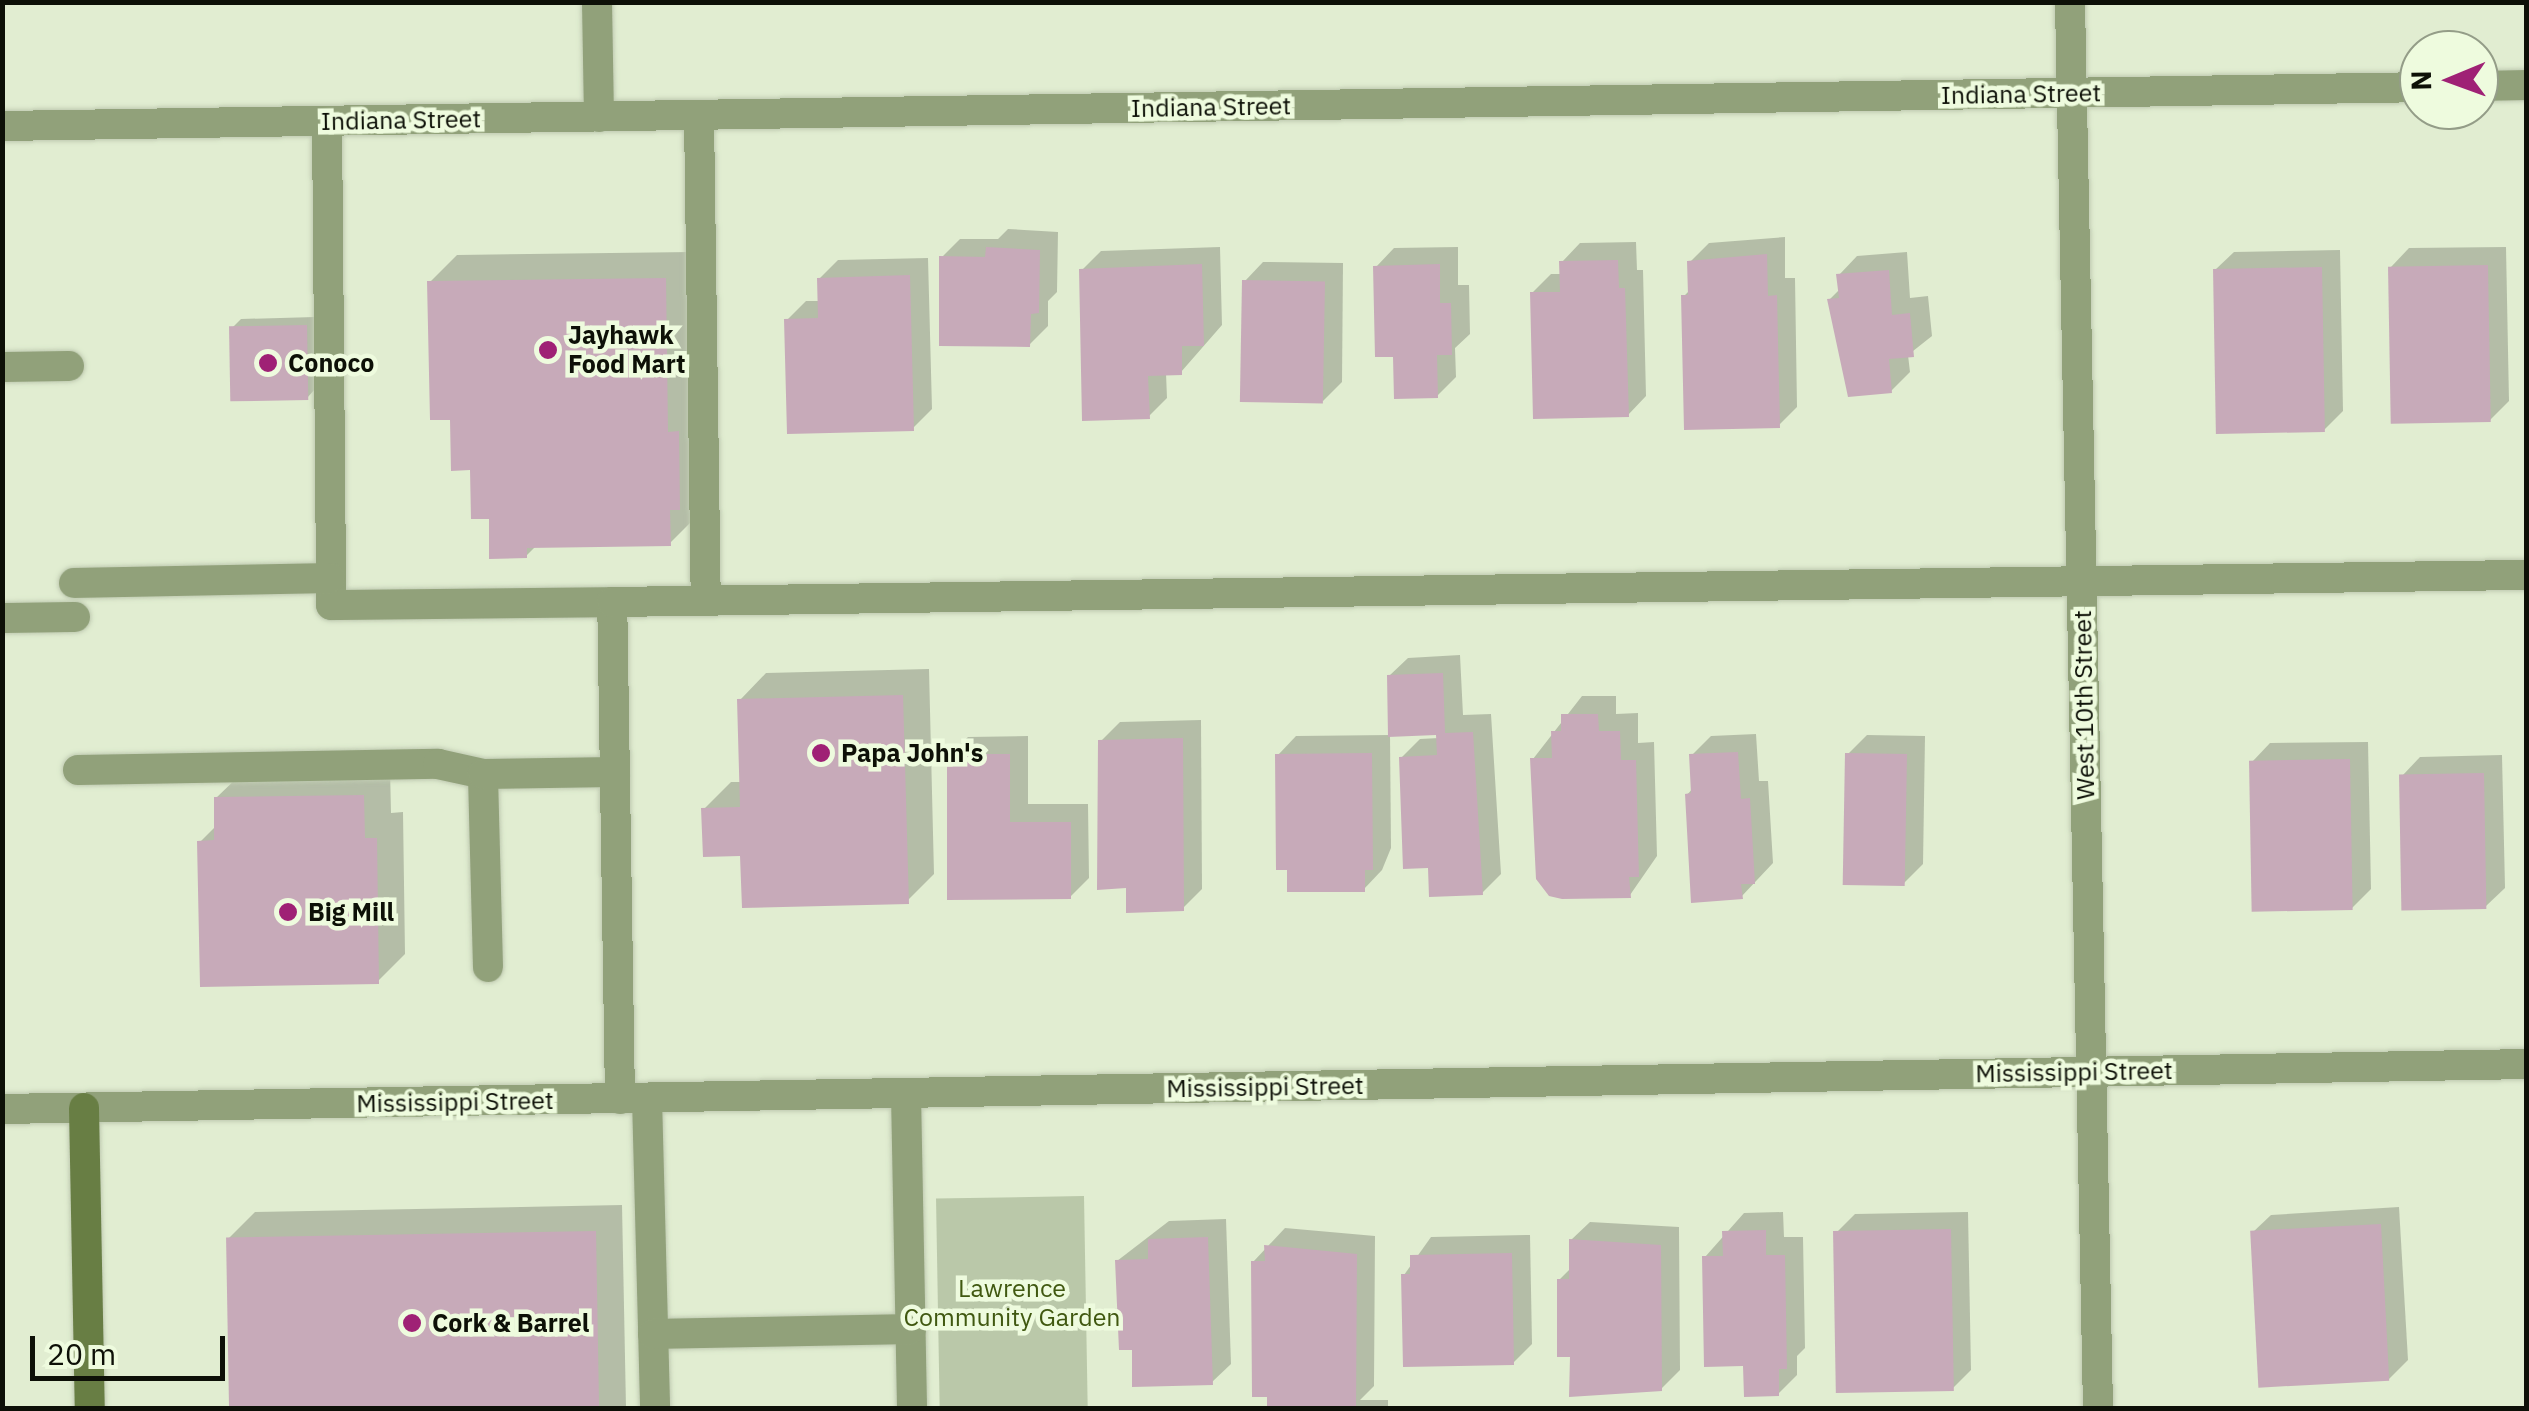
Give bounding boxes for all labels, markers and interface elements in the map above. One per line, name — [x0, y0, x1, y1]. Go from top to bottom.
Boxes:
north arrow — [2399, 30, 2499, 130]
text: N — [2402, 70, 2439, 91]
street label: Indiana Street — [1941, 78, 2101, 110]
street label: Indiana Street — [1131, 91, 1291, 123]
street label: Indiana Street — [321, 104, 481, 136]
place label: Jayhawk Food Mart — [568, 321, 686, 380]
marker: Jayhawk Food Mart — [537, 339, 559, 361]
place label: Conoco — [288, 348, 374, 378]
marker: Conoco — [257, 352, 279, 374]
street label: West 10th Street — [2067, 610, 2101, 800]
place label: Papa John's — [841, 738, 983, 768]
marker: Papa John's — [810, 742, 832, 764]
place label: Big Mill — [308, 897, 394, 927]
marker: Big Mill — [277, 901, 299, 923]
street label: Mississippi Street — [1975, 1055, 2173, 1089]
street label: Mississippi Street — [1166, 1070, 1364, 1104]
street label: Mississippi Street — [356, 1085, 554, 1119]
park label: Lawrence Community Garden — [903, 1274, 1121, 1333]
place label: Cork & Barrel — [432, 1308, 589, 1338]
marker: Cork & Barrel — [401, 1312, 423, 1334]
scale bar — [35, 1316, 230, 1378]
text: 20 m — [47, 1334, 116, 1373]

